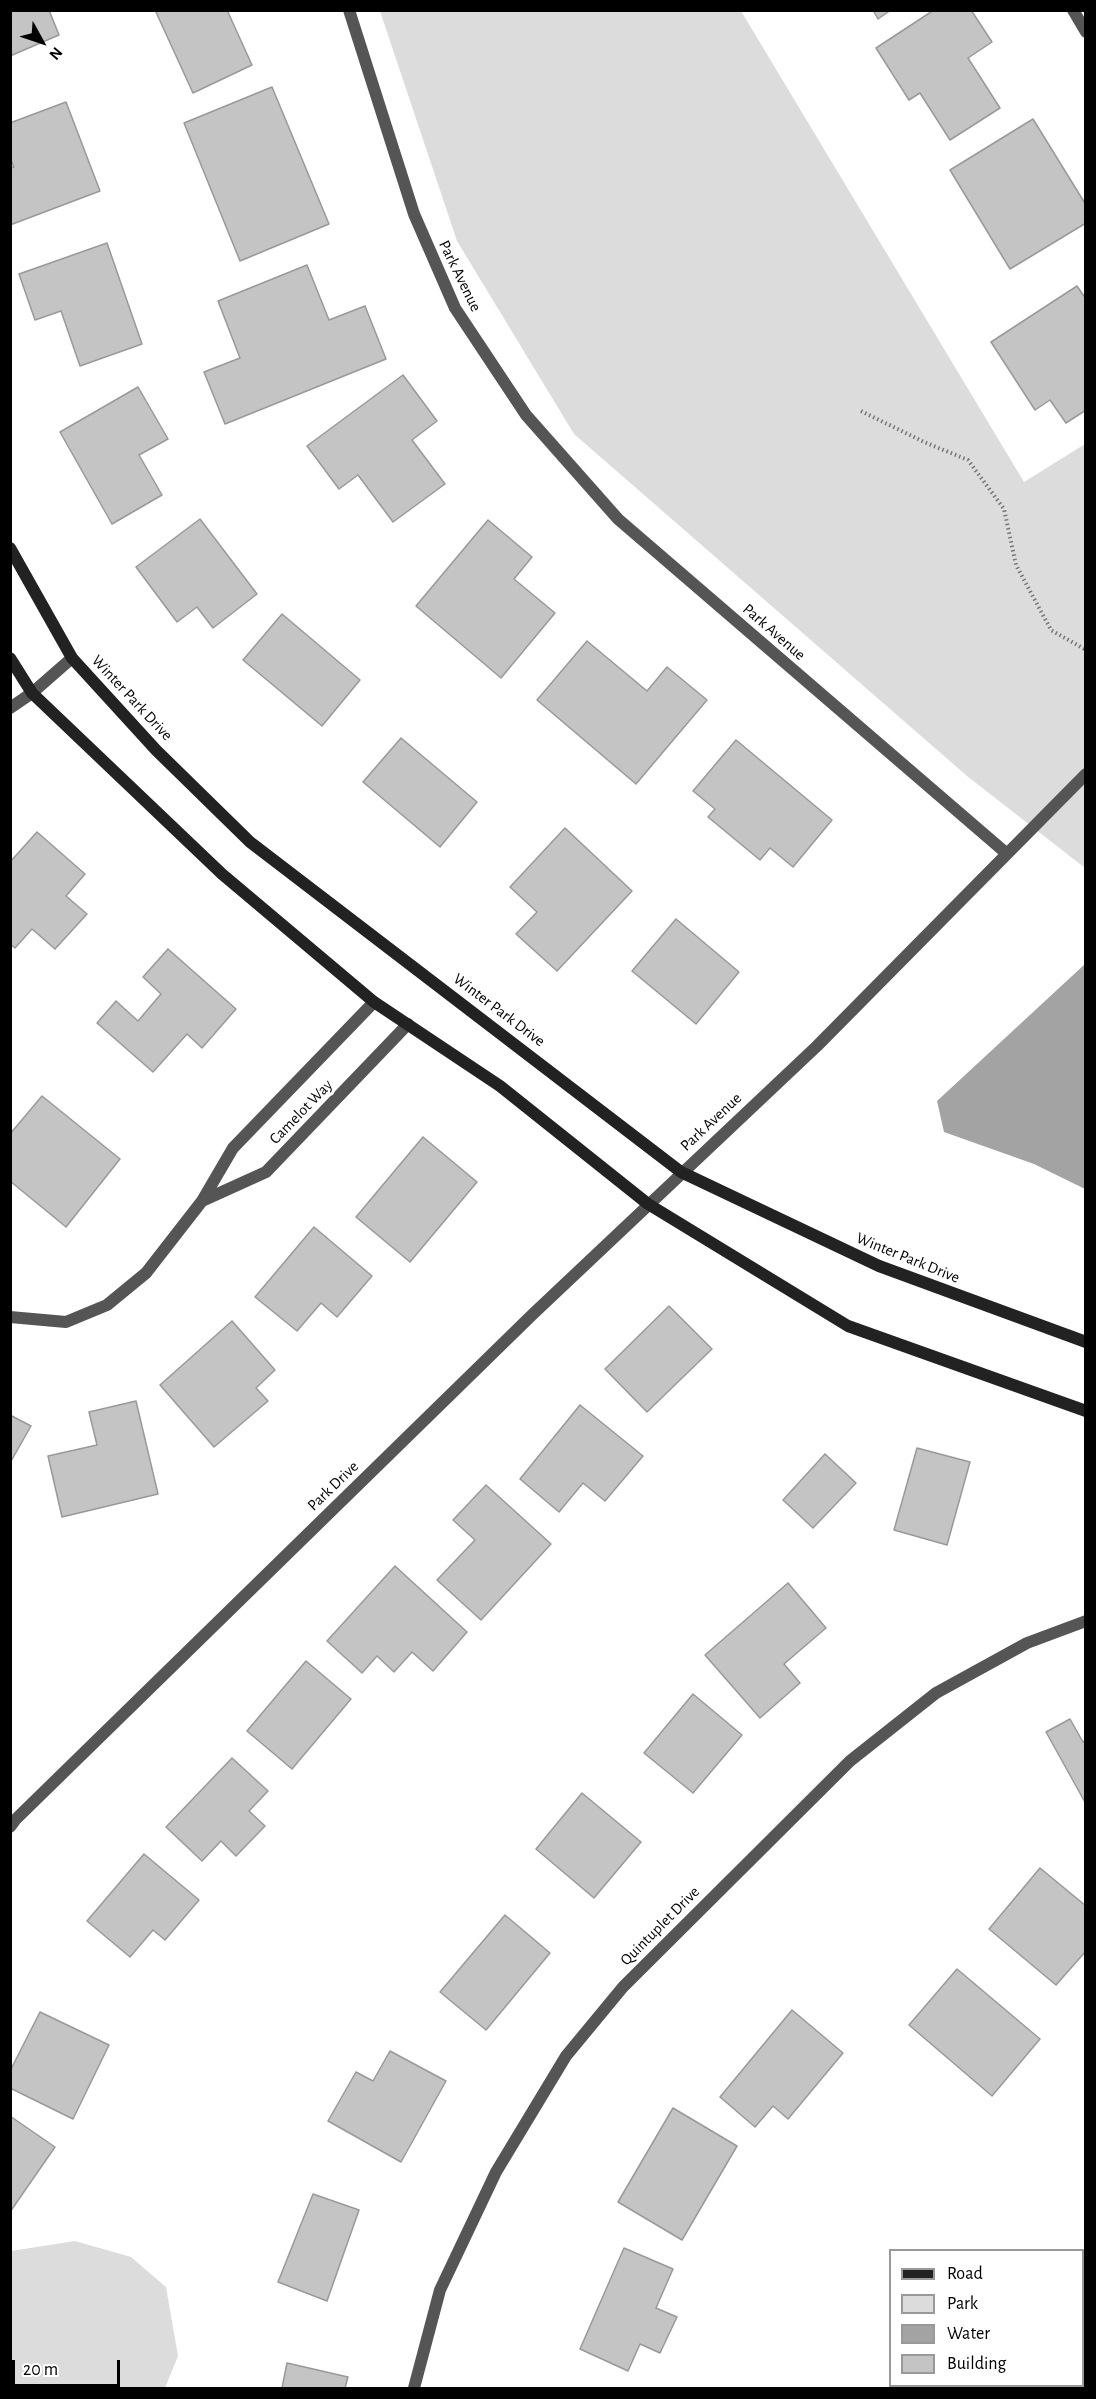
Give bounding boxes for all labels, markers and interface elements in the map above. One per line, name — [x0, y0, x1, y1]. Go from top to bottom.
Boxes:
north arrow — [12, 12, 72, 72]
text: N — [46, 44, 65, 63]
street label: Park Avenue — [435, 237, 485, 315]
street label: Park Avenue — [739, 600, 809, 664]
street label: Winter Park Drive — [87, 651, 177, 745]
street label: Winter Park Drive — [449, 969, 549, 1051]
street label: Camelot Way — [265, 1076, 337, 1148]
street label: Park Avenue — [676, 1089, 746, 1155]
street label: Winter Park Drive — [853, 1228, 963, 1288]
street label: Park Drive — [303, 1457, 363, 1515]
street label: Quintuplet Drive — [616, 1882, 704, 1970]
legend — [889, 2249, 1084, 2387]
text: Road — [947, 2265, 983, 2283]
text: Park — [947, 2295, 978, 2313]
text: Water — [947, 2325, 990, 2343]
scale bar — [15, 2348, 123, 2386]
text: Building — [947, 2355, 1006, 2373]
text: 20 m — [23, 2361, 58, 2379]

